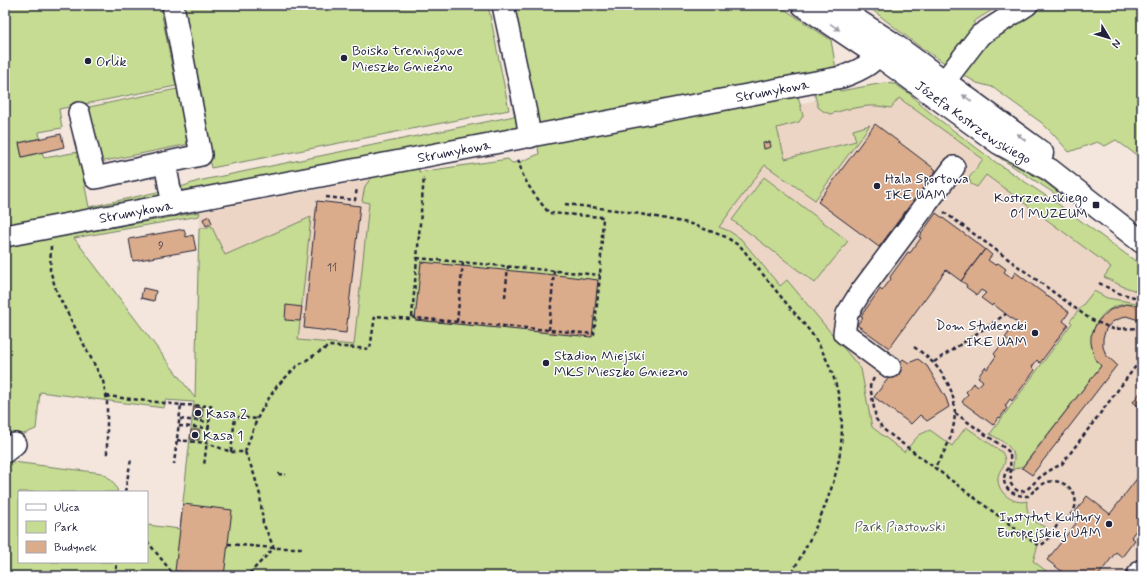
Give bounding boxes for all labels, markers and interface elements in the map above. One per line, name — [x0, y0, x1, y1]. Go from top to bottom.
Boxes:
north arrow — [1089, 18, 1129, 58]
one-way arrow — [830, 23, 840, 31]
text: N — [1108, 36, 1124, 51]
place label: Boisko treningowe Mieszko Gniezno — [352, 42, 463, 76]
place label: Orlik — [96, 53, 127, 71]
marker: Boisko treningowe Mieszko Gniezno — [339, 53, 349, 63]
marker: Orlik — [83, 56, 93, 66]
street label: Strumykowa — [734, 75, 811, 107]
street label: Józefa Kostrzewskiego — [911, 77, 1034, 168]
one-way arrow — [962, 94, 973, 102]
one-way arrow — [1015, 133, 1026, 142]
street label: Strumykowa — [416, 136, 493, 167]
place label: Hala Sportowa IKE UAM — [885, 170, 969, 204]
marker: Hala Sportowa IKE UAM — [872, 181, 882, 191]
place label: Kostrzewskiego 01 MUZEUM — [994, 189, 1088, 223]
street label: Strumykowa — [98, 196, 175, 228]
marker: Kostrzewskiego 01 MUZEUM — [1091, 200, 1101, 210]
house number: 9 — [158, 238, 164, 254]
house number: 11 — [327, 260, 337, 276]
place label: Dom Studencki IKE UAM — [936, 317, 1027, 351]
marker: Dom Studencki IKE UAM — [1030, 328, 1040, 338]
place label: Stadion Miejski MKS Mieszko Gniezno — [554, 347, 688, 381]
marker: Stadion Miejski MKS Mieszko Gniezno — [541, 358, 551, 368]
place label: Kasa 2 — [206, 405, 247, 423]
marker: Kasa 2 — [193, 408, 203, 418]
place label: Kasa 1 — [203, 427, 243, 445]
marker: Kasa 1 — [190, 430, 200, 440]
legend — [18, 491, 148, 563]
text: Ulica — [54, 500, 80, 516]
place label: Instytut Kultury Europejskiej UAM — [997, 508, 1101, 542]
park label: Park Piastowski — [855, 518, 945, 536]
marker: Instytut Kultury Europejskiej UAM — [1104, 519, 1114, 529]
text: Park — [54, 520, 78, 536]
text: Budynek — [54, 540, 97, 556]

